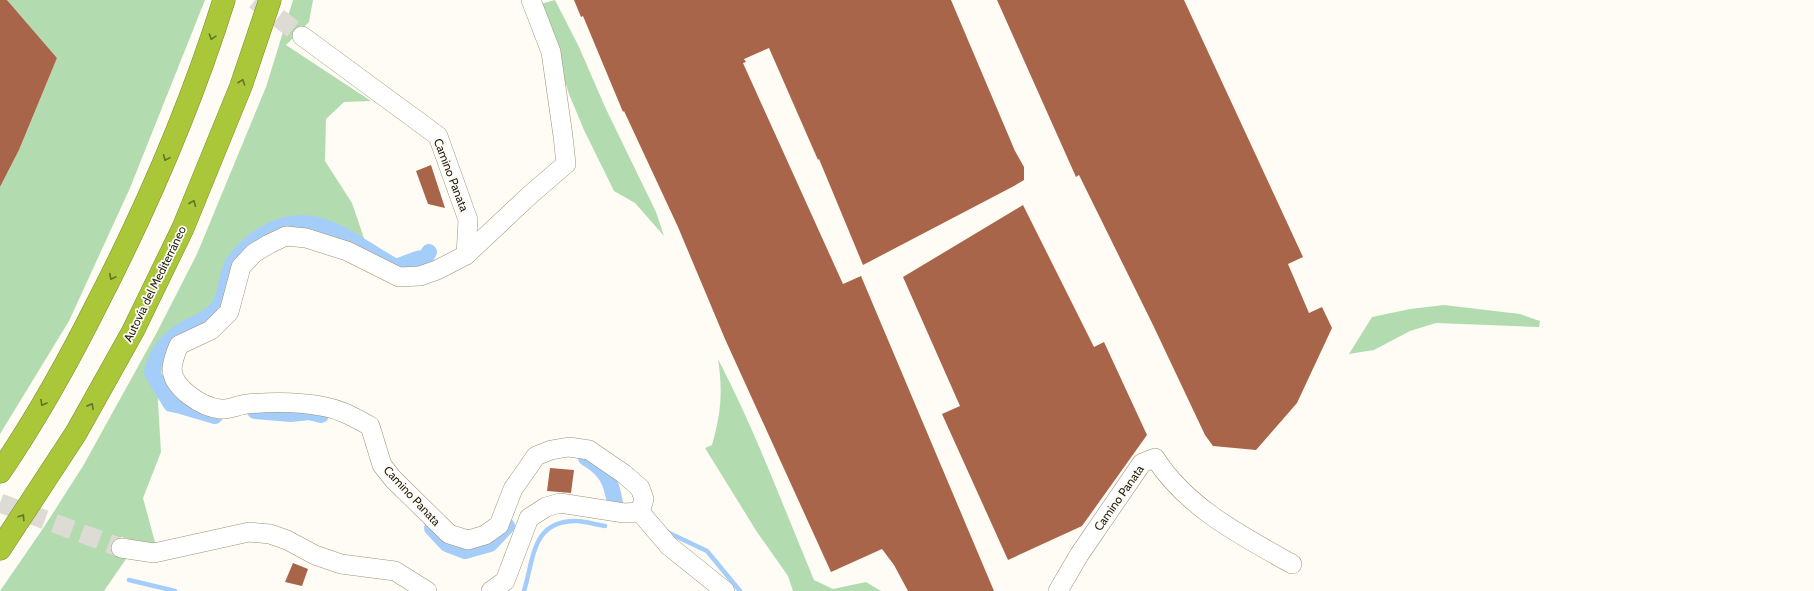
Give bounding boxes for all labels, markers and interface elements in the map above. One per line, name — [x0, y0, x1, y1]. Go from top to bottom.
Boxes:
one-way arrow — [209, 34, 217, 41]
one-way arrow — [238, 79, 246, 86]
street label: Camino Panata — [431, 136, 472, 214]
one-way arrow — [162, 155, 170, 162]
one-way arrow — [189, 199, 197, 206]
street label: Autovía del Mediterráneo — [120, 223, 189, 344]
one-way arrow — [109, 272, 116, 280]
one-way arrow — [40, 399, 47, 406]
one-way arrow — [86, 403, 94, 411]
street label: Camino Panata — [381, 462, 444, 529]
street label: Camino Panata — [1090, 462, 1147, 533]
one-way arrow — [17, 514, 24, 521]

